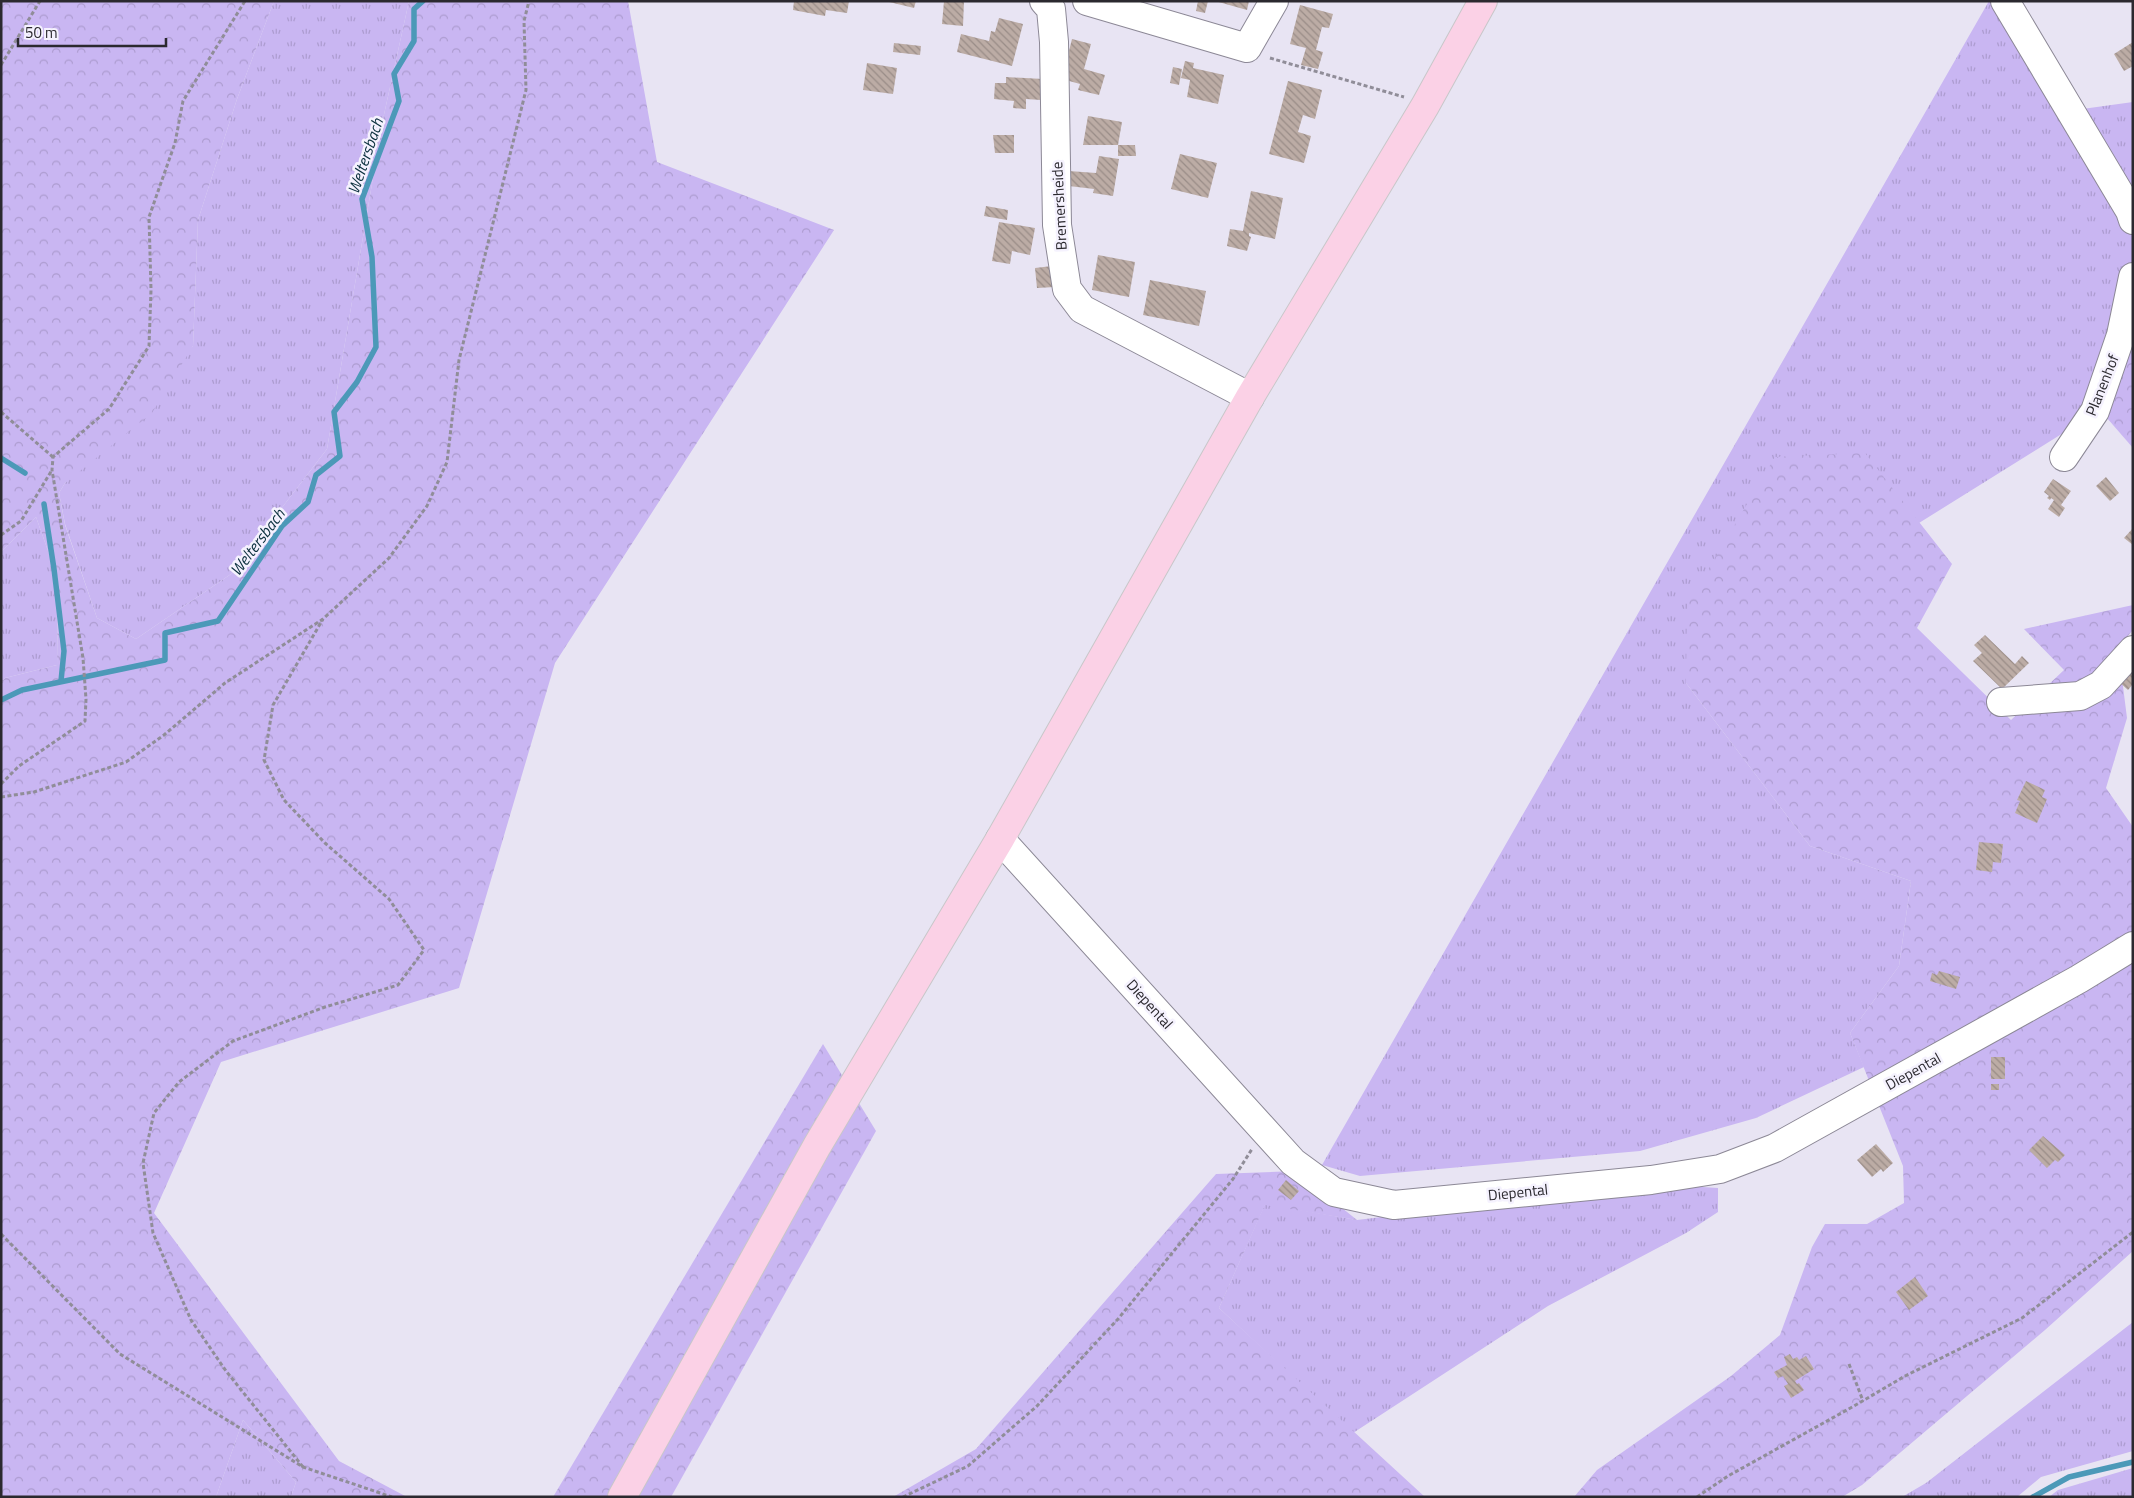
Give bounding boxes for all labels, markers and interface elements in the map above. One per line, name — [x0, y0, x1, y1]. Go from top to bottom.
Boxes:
scale bar — [18, 15, 165, 47]
text: 50 m — [25, 21, 58, 44]
water label: Weltersbach — [341, 114, 389, 197]
street label: Bremersheide — [1045, 161, 1073, 251]
street label: Planenhof — [2079, 351, 2125, 419]
water label: Weltersbach — [224, 503, 291, 581]
street label: Diepental — [1121, 974, 1179, 1034]
street label: Diepental — [1881, 1046, 1945, 1096]
street label: Diepental — [1487, 1177, 1549, 1207]

